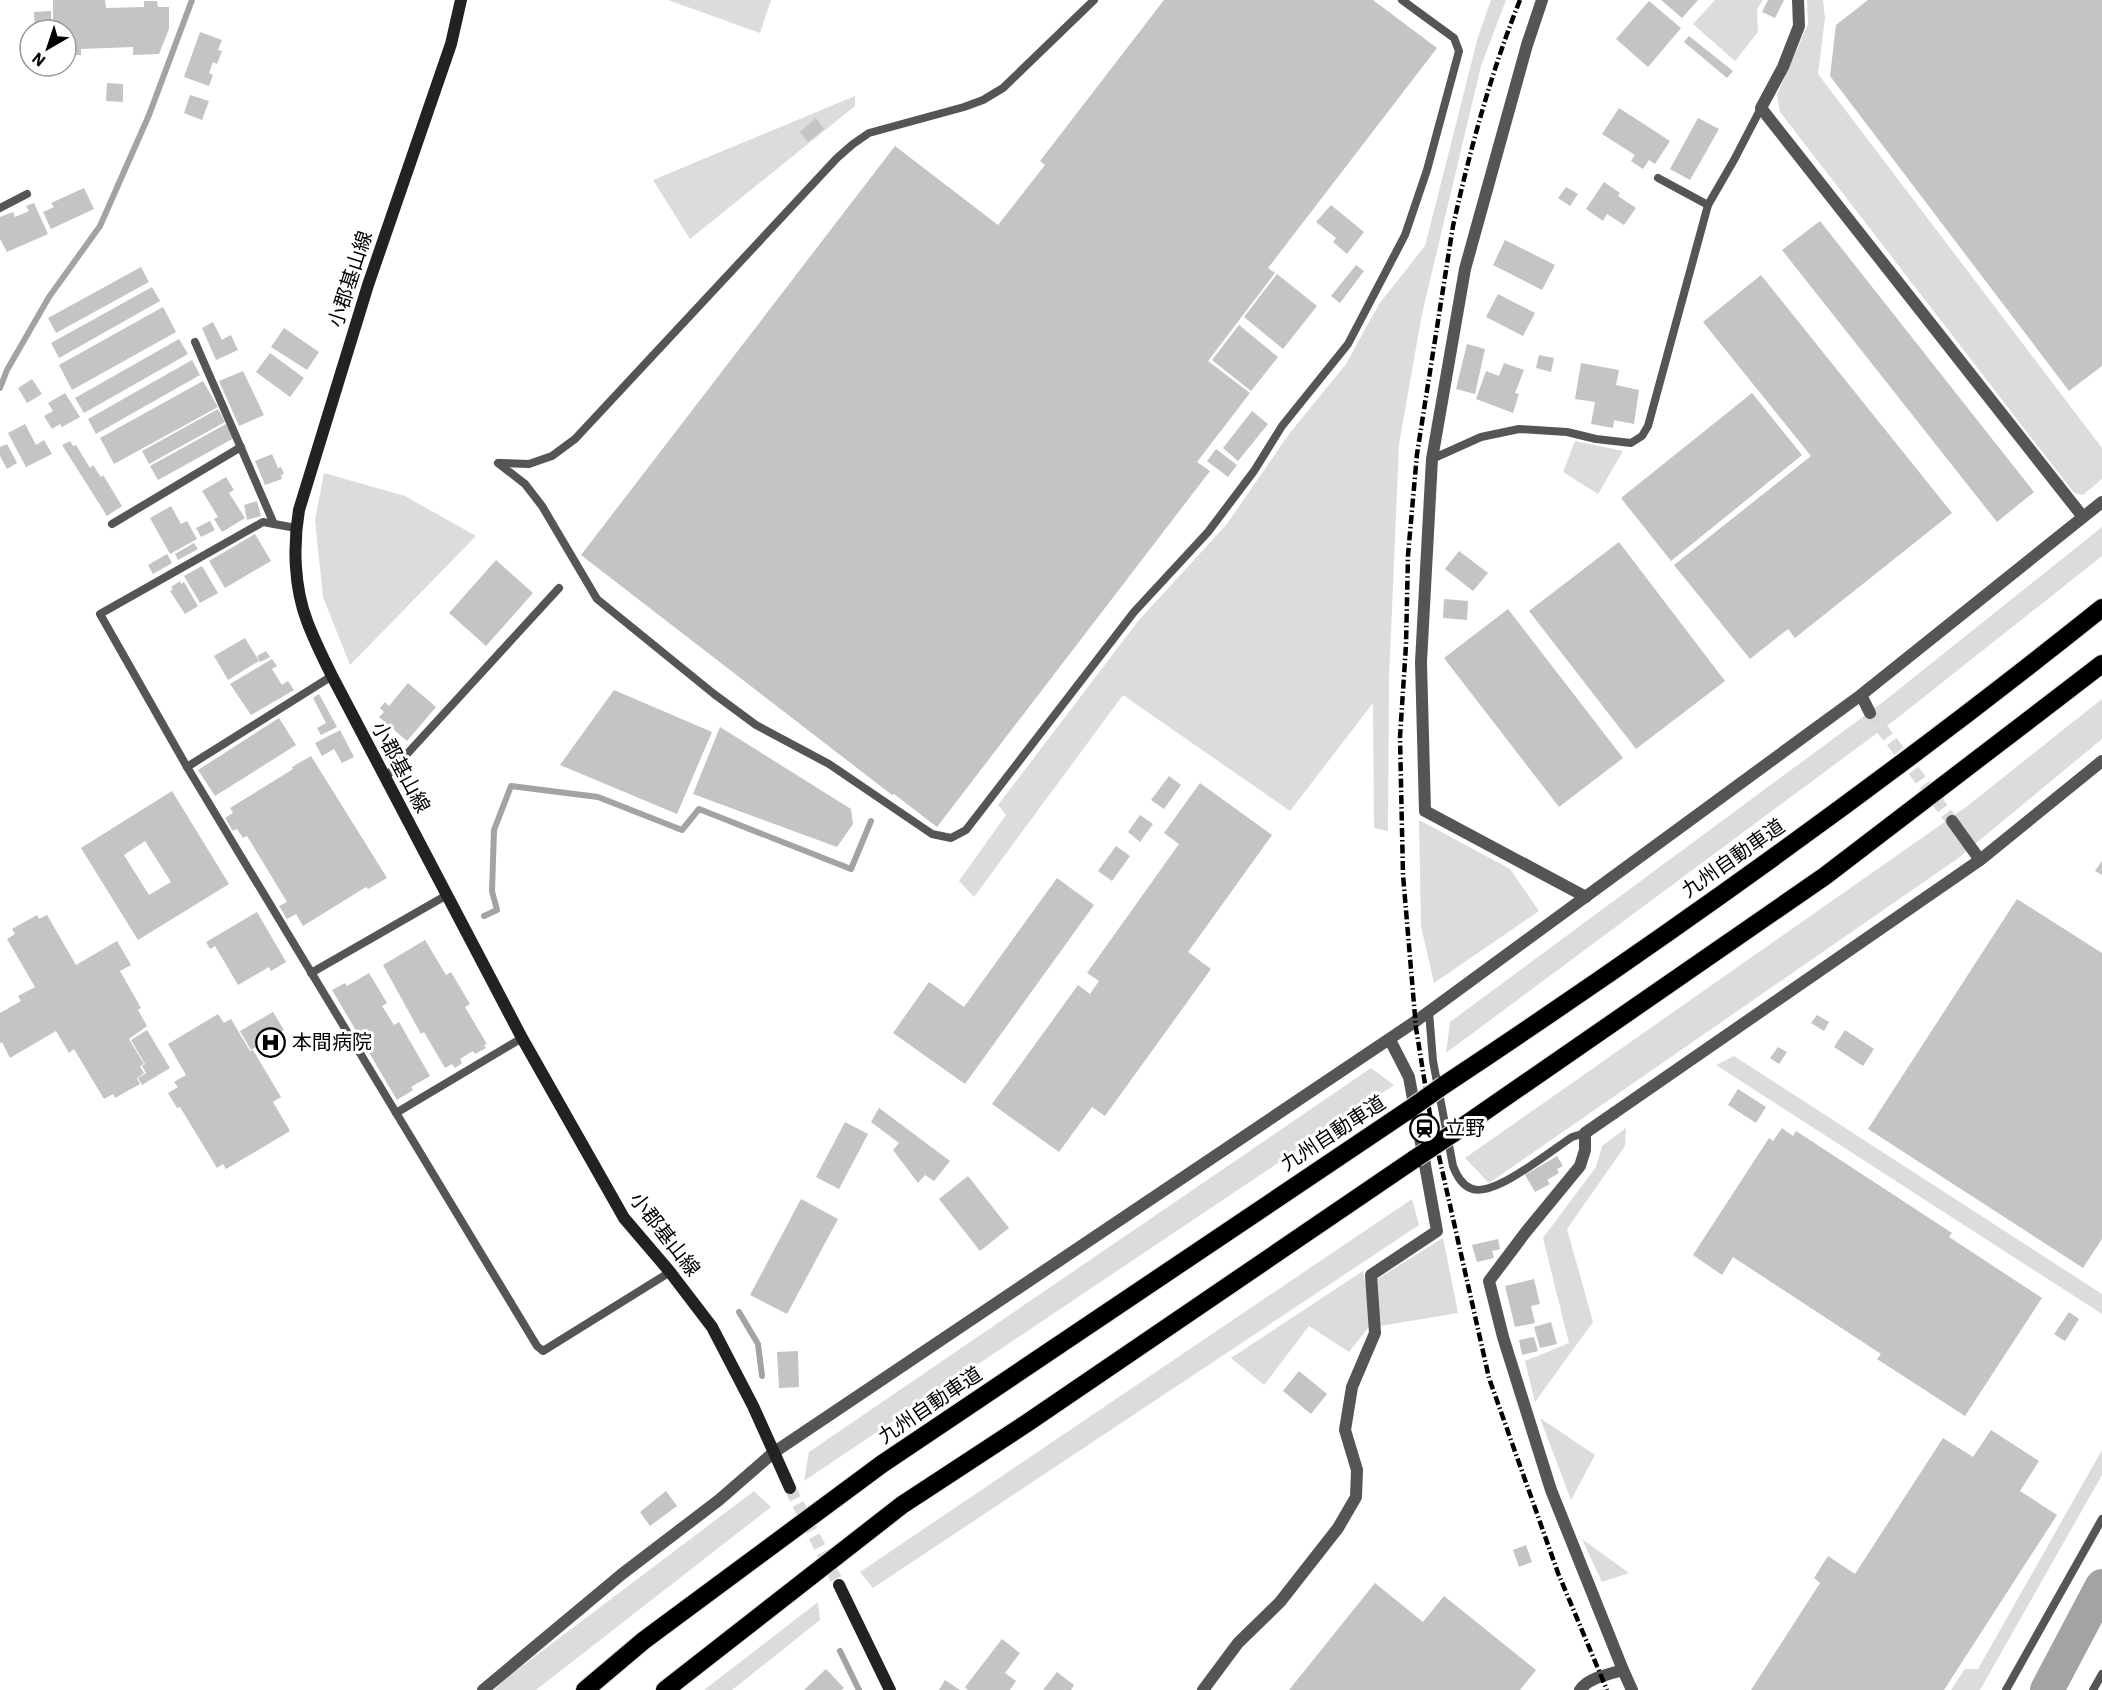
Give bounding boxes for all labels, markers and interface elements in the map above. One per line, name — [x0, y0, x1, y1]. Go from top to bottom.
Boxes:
north arrow — [18, 18, 78, 78]
text: N — [28, 48, 49, 71]
street label: 小郡基山線 — [321, 227, 378, 331]
street label: 小郡基山線 — [366, 716, 437, 817]
street label: 九州自動車道 — [1676, 812, 1790, 903]
hospital icon: 本間病院 — [255, 1026, 287, 1058]
place label: 本間病院 — [292, 1028, 372, 1055]
street label: 九州自動車道 — [1275, 1089, 1390, 1177]
station icon: 立野 — [1408, 1112, 1440, 1144]
place label: 立野 — [1445, 1114, 1485, 1141]
street label: 小郡基山線 — [624, 1186, 707, 1281]
street label: 九州自動車道 — [872, 1360, 987, 1449]

